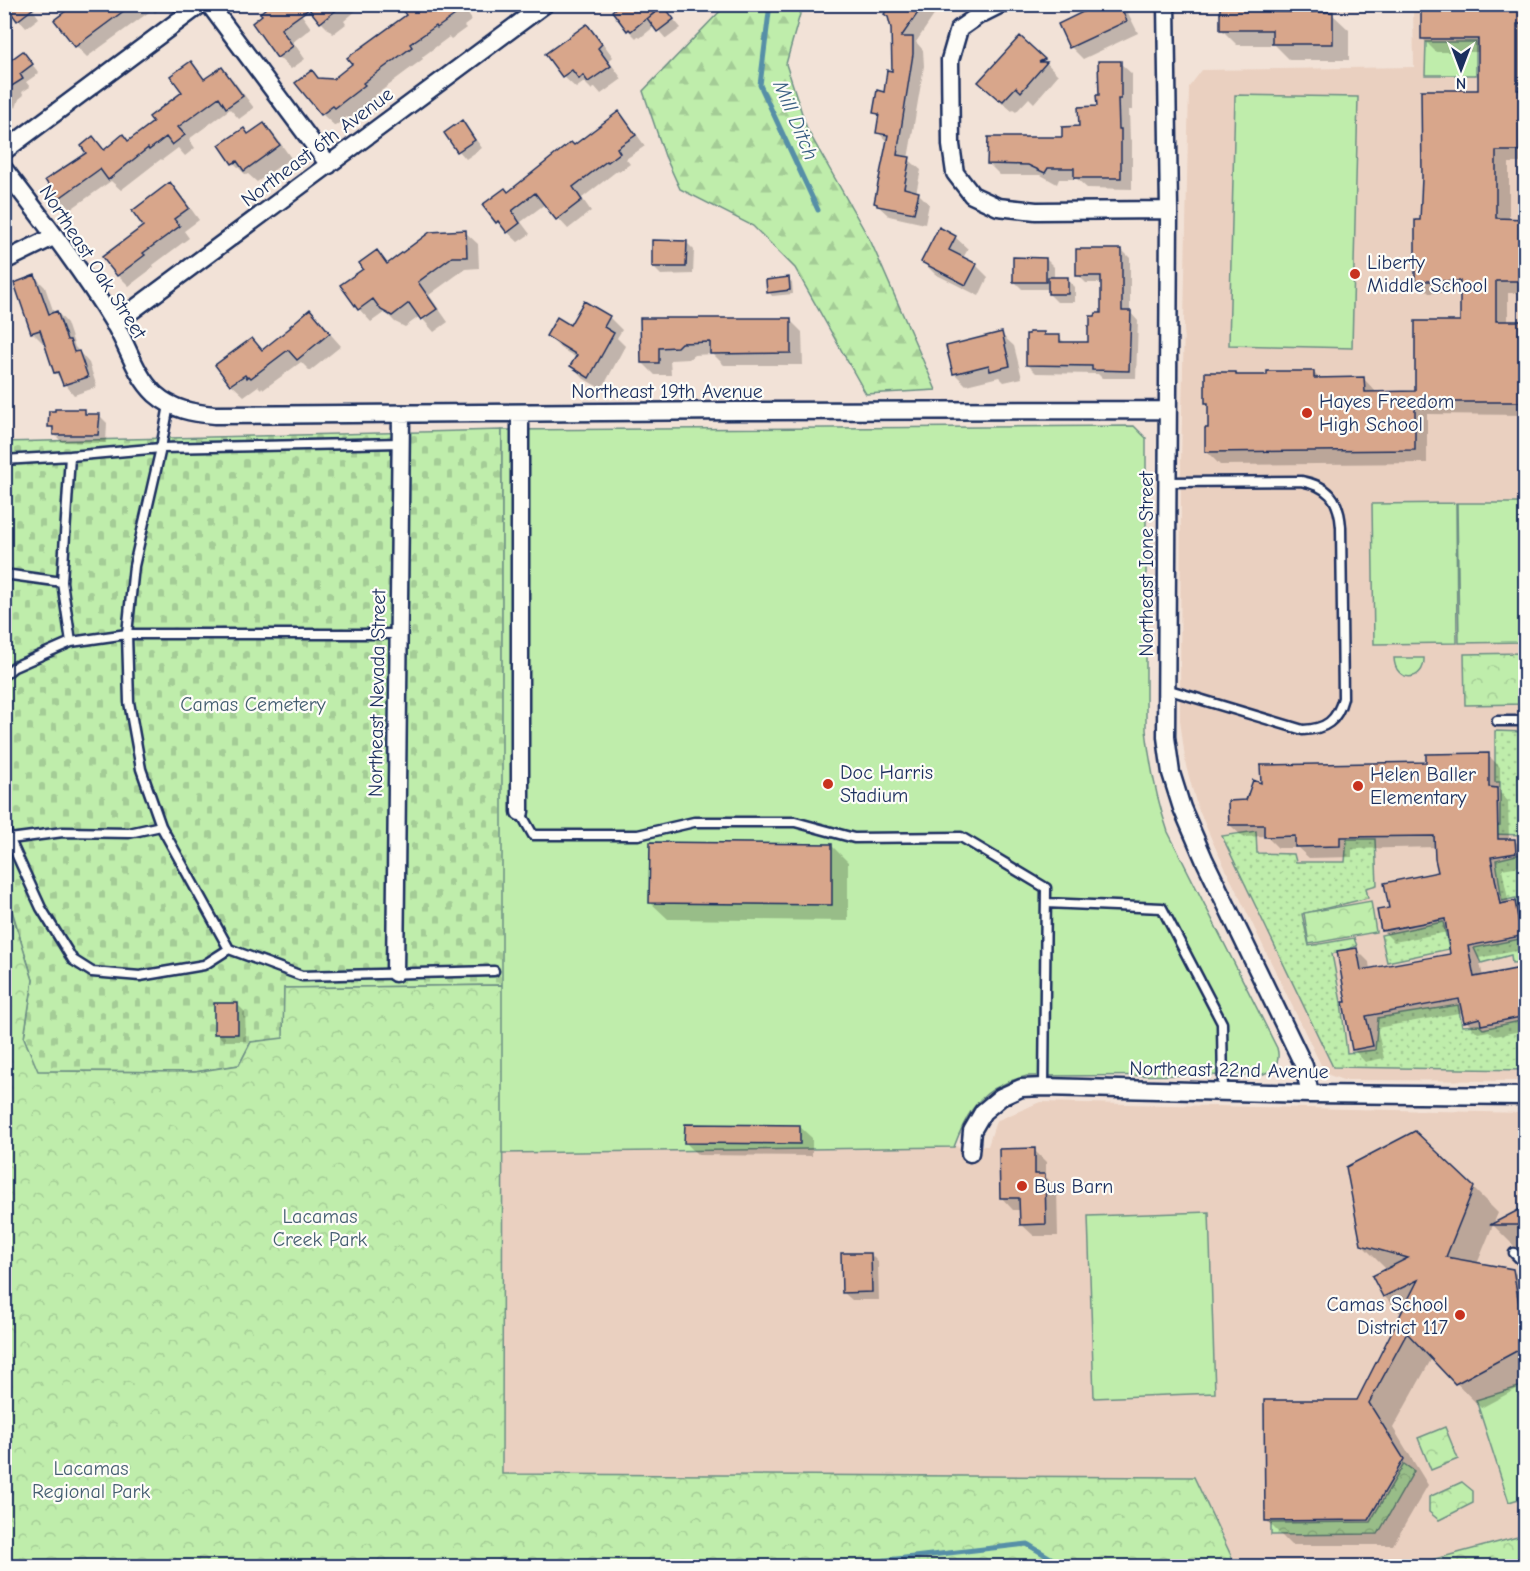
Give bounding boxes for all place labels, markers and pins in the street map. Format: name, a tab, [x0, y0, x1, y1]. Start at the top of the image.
place label: Liberty Middle School	[1367, 251, 1488, 297]
marker: Liberty Middle School	[1348, 267, 1362, 281]
place label: Hayes Freedom High School	[1319, 390, 1454, 436]
marker: Hayes Freedom High School	[1300, 406, 1314, 420]
place label: Doc Harris Stadium	[840, 761, 933, 807]
place label: Helen Baller Elementary	[1370, 763, 1476, 809]
marker: Doc Harris Stadium	[821, 777, 835, 791]
marker: Helen Baller Elementary	[1351, 779, 1365, 793]
place label: Bus Barn	[1034, 1175, 1113, 1198]
marker: Bus Barn	[1015, 1179, 1029, 1193]
place label: Camas School District 117	[1327, 1293, 1449, 1339]
marker: Camas School District 117	[1453, 1308, 1467, 1322]

